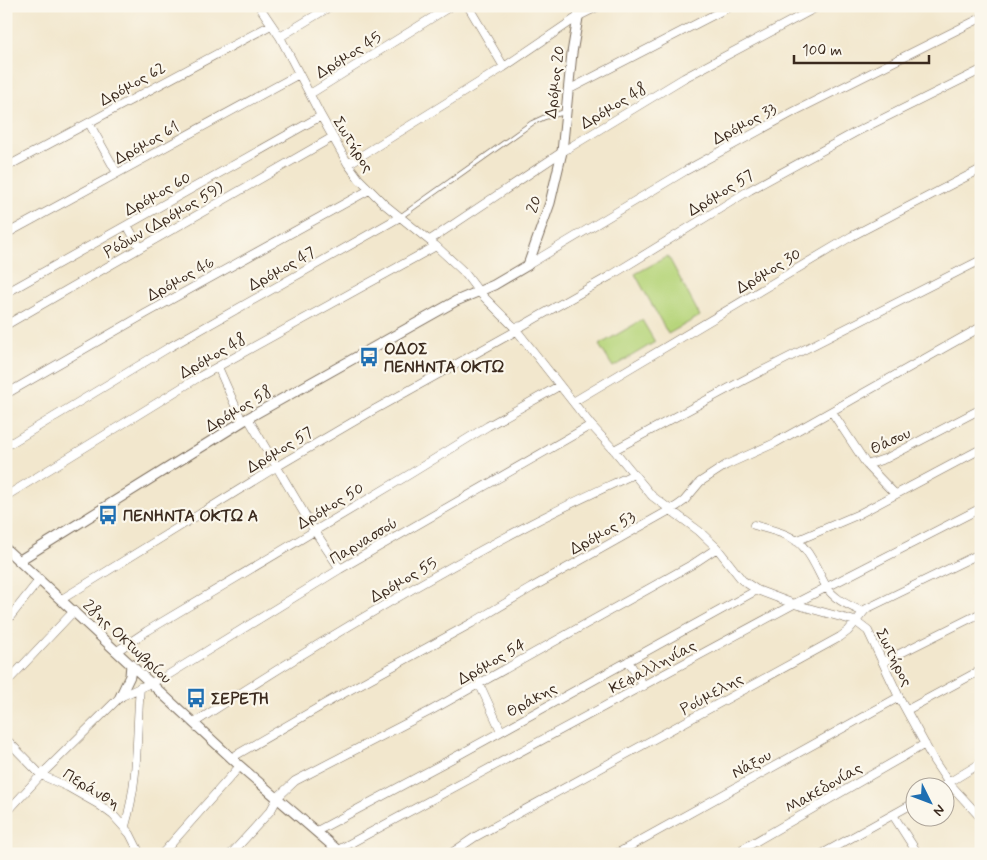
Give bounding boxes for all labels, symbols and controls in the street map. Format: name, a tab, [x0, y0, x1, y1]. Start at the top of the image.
street label: Δρόμος 45	[312, 27, 386, 84]
scale bar	[794, 32, 930, 64]
text: 100 m	[802, 41, 842, 61]
street label: Δρόμος 20	[541, 45, 570, 120]
street label: Δρόμος 62	[96, 57, 170, 111]
street label: Δρόμος 48	[577, 78, 651, 134]
street label: Δρόμος 33	[709, 98, 781, 150]
street label: Σωτήρος	[327, 113, 378, 177]
street label: Δρόμος 61	[111, 117, 183, 170]
street label: Δρόμος 57	[684, 165, 758, 221]
street label: Δρόμος 60	[121, 167, 195, 221]
street label: Ρόδων (Δρόμος 59)	[100, 177, 228, 263]
street label: 20	[522, 193, 547, 216]
street label: Δρόμος 47	[245, 242, 319, 296]
street label: Δρόμος 30	[732, 244, 805, 299]
street label: Δρόμος 46	[143, 252, 218, 307]
street label: Δρόμος 48	[175, 329, 250, 384]
place label: ΟΔΟΣ ΠΕΝΗΝΤΑ ΟΚΤΩ	[384, 339, 504, 378]
bus stop icon: ΟΔΟΣ ΠΕΝΗΝΤΑ ΟΚΤΩ	[358, 346, 380, 368]
street label: Δρόμος 58	[201, 381, 276, 437]
street label: Δρόμος 57	[243, 422, 317, 478]
street label: Θάσου	[867, 423, 914, 460]
street label: Δρόμος 50	[293, 478, 368, 535]
bus stop icon: ΠΕΝΗΝΤΑ ΟΚΤΩ Α	[97, 504, 119, 526]
place label: ΠΕΝΗΝΤΑ ΟΚΤΩ Α	[123, 506, 258, 527]
street label: Δρόμος 53	[566, 506, 640, 560]
street label: Παρνασσού	[326, 513, 402, 570]
street label: Δρόμος 55	[366, 553, 441, 608]
street label: 28ης Οκτωβρίου	[78, 595, 176, 689]
street label: Σωτήρος	[870, 625, 917, 690]
street label: Δρόμος 54	[454, 634, 530, 690]
street label: Κεφαλληνίας	[605, 636, 700, 699]
street label: Ρούμελης	[677, 668, 747, 720]
street label: Θράκης	[503, 678, 561, 723]
bus stop icon: ΣΕΡΕΤΗ	[185, 687, 207, 709]
place label: ΣΕΡΕΤΗ	[211, 689, 269, 710]
street label: Νάξου	[728, 745, 775, 784]
street label: Μακεδονίας	[782, 758, 866, 819]
street label: Περάνθη	[59, 764, 124, 815]
north arrow	[904, 778, 954, 828]
text: N	[929, 801, 949, 820]

